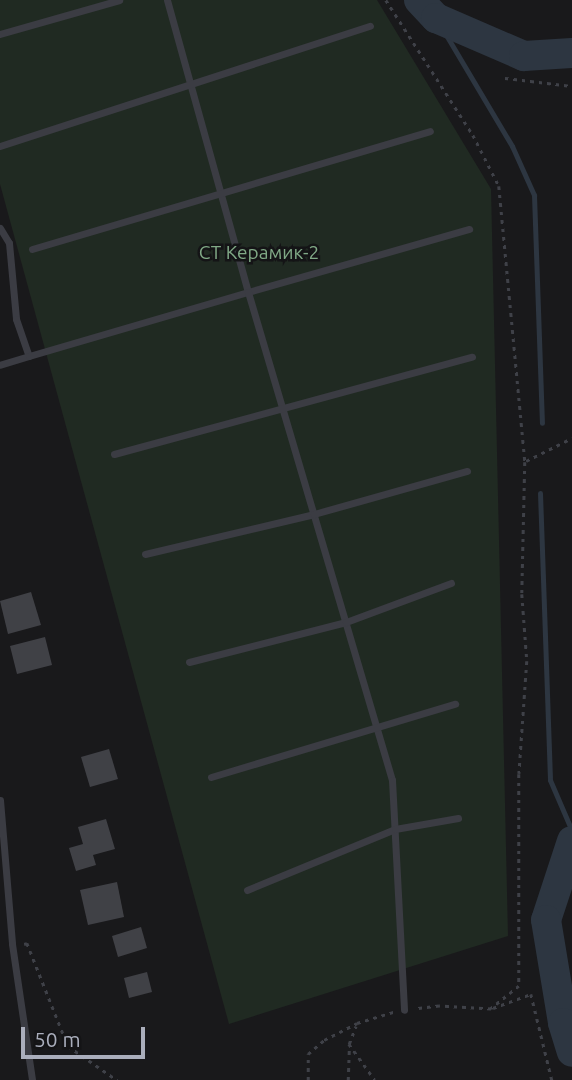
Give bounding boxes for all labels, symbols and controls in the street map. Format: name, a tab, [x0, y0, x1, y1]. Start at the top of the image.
park label: СТ Керамик-2	[199, 242, 319, 264]
scale bar	[24, 1014, 149, 1058]
text: 50 m	[34, 1027, 81, 1051]

